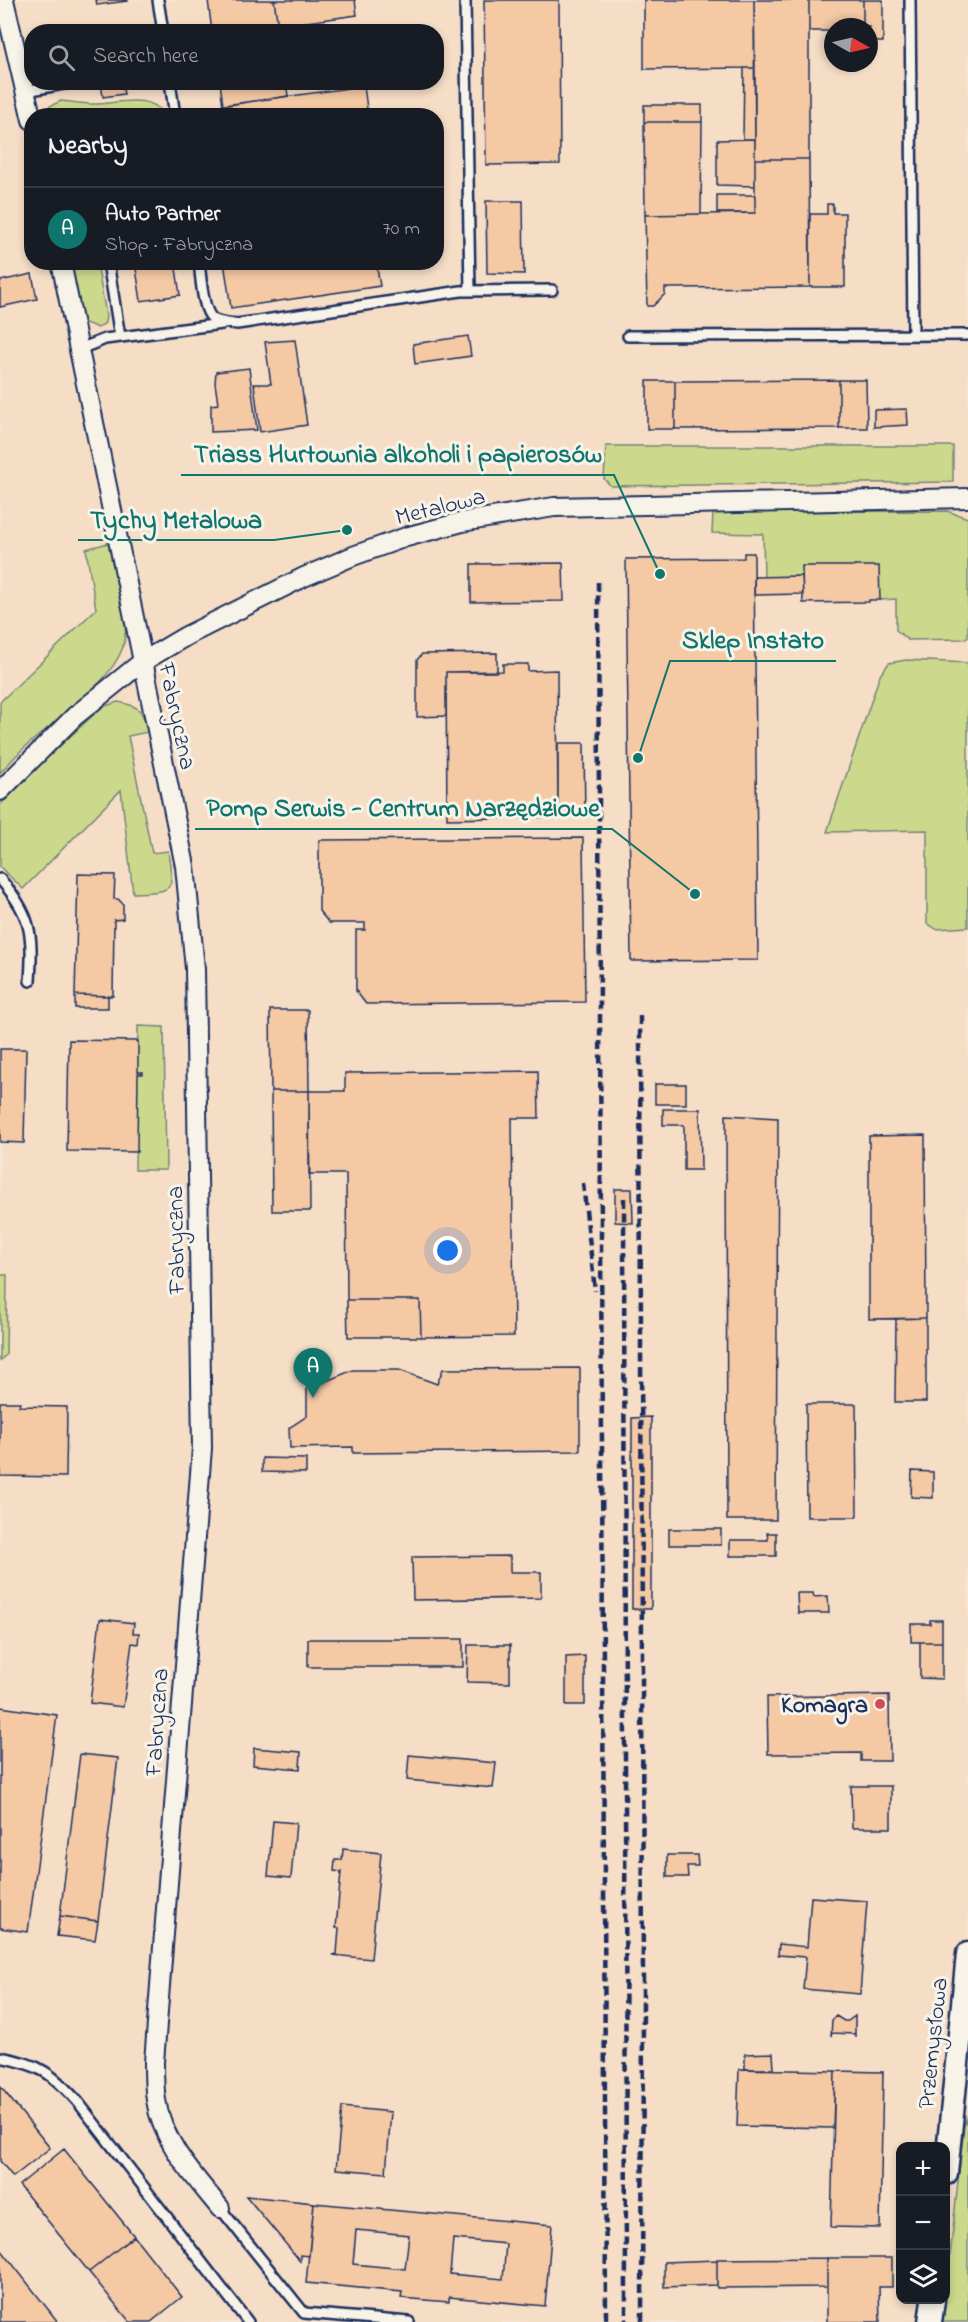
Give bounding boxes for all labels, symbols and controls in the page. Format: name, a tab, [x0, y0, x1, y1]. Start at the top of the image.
north arrow	[824, 18, 878, 72]
search box	[24, 24, 444, 90]
icon: search	[45, 41, 78, 74]
text: Search here	[93, 41, 198, 73]
text: Nearby	[48, 128, 127, 166]
text: Auto Partner	[105, 199, 220, 231]
text: A	[61, 215, 74, 244]
text: 70 m	[383, 215, 420, 244]
text: Shop · Fabryczna	[105, 231, 253, 260]
callout: Triass Hurtownia alkoholi i papierosów	[181, 431, 614, 475]
text: Triass Hurtownia alkoholi i papierosów	[194, 437, 602, 475]
street label: Metalowa	[392, 480, 489, 536]
callout: Tychy Metalowa	[78, 496, 274, 540]
text: Tychy Metalowa	[90, 503, 262, 541]
callout: Sklep Instato	[670, 617, 836, 661]
text: Sklep Instato	[682, 623, 824, 661]
street label: Fabryczna	[146, 659, 204, 773]
callout: Pomp Serwis - Centrum Narzędziowe	[195, 785, 612, 829]
text: Pomp Serwis - Centrum Narzędziowe	[206, 791, 601, 829]
street label: Fabryczna	[159, 1186, 197, 1295]
your location	[433, 1236, 462, 1265]
pin: A	[294, 1348, 332, 1398]
street label: Fabryczna	[137, 1667, 181, 1778]
place label: Komagra	[781, 1689, 868, 1725]
marker: Komagra	[873, 1697, 887, 1711]
street label: Przemysłowa	[910, 1976, 960, 2111]
map controls	[896, 2142, 950, 2304]
button: +	[896, 2142, 950, 2196]
button: −	[896, 2196, 950, 2250]
button: layers	[896, 2250, 950, 2304]

